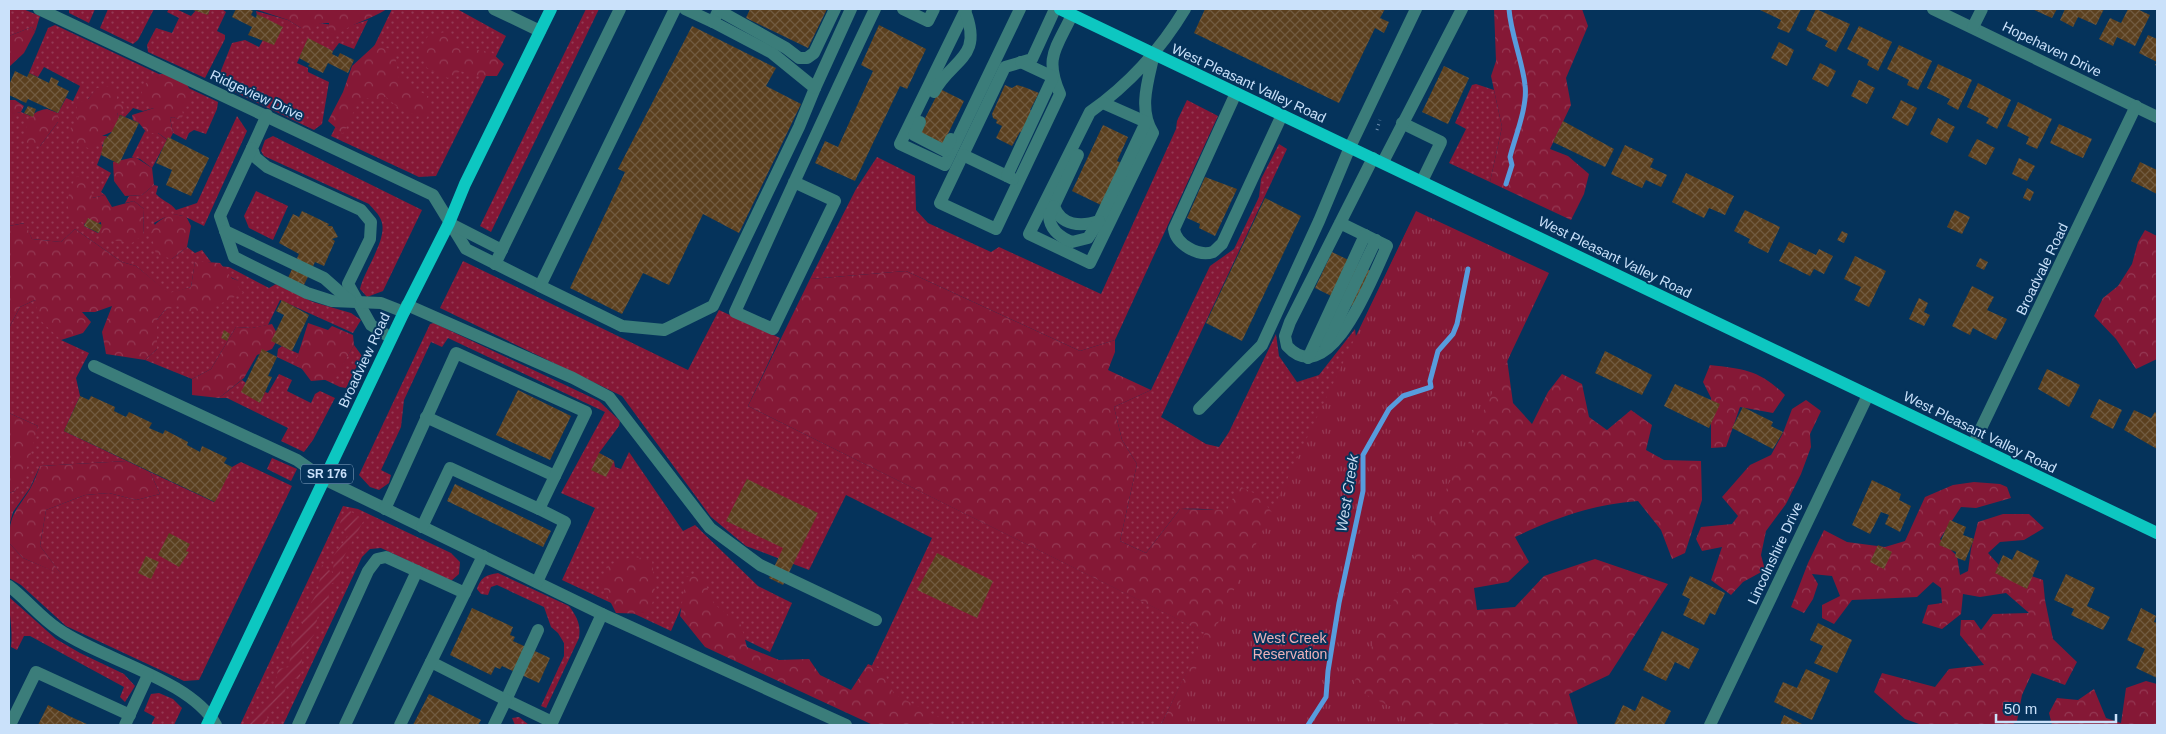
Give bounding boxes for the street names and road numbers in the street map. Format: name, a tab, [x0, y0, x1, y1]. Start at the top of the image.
street label: Hopehaven Drive	[2000, 18, 2104, 80]
street label: West Pleasant Valley Road	[1169, 40, 1329, 126]
street label: Ridgeview Drive	[208, 66, 306, 124]
street label: West Pleasant Valley Road	[1536, 213, 1694, 301]
street label: Broadvale Road	[2013, 220, 2071, 318]
street label: Broadview Road	[335, 310, 393, 410]
street label: West Pleasant Valley Road	[1901, 388, 2059, 476]
road number: SR 176	[301, 464, 353, 484]
street label: Lincolnshire Drive	[1744, 499, 1806, 607]

